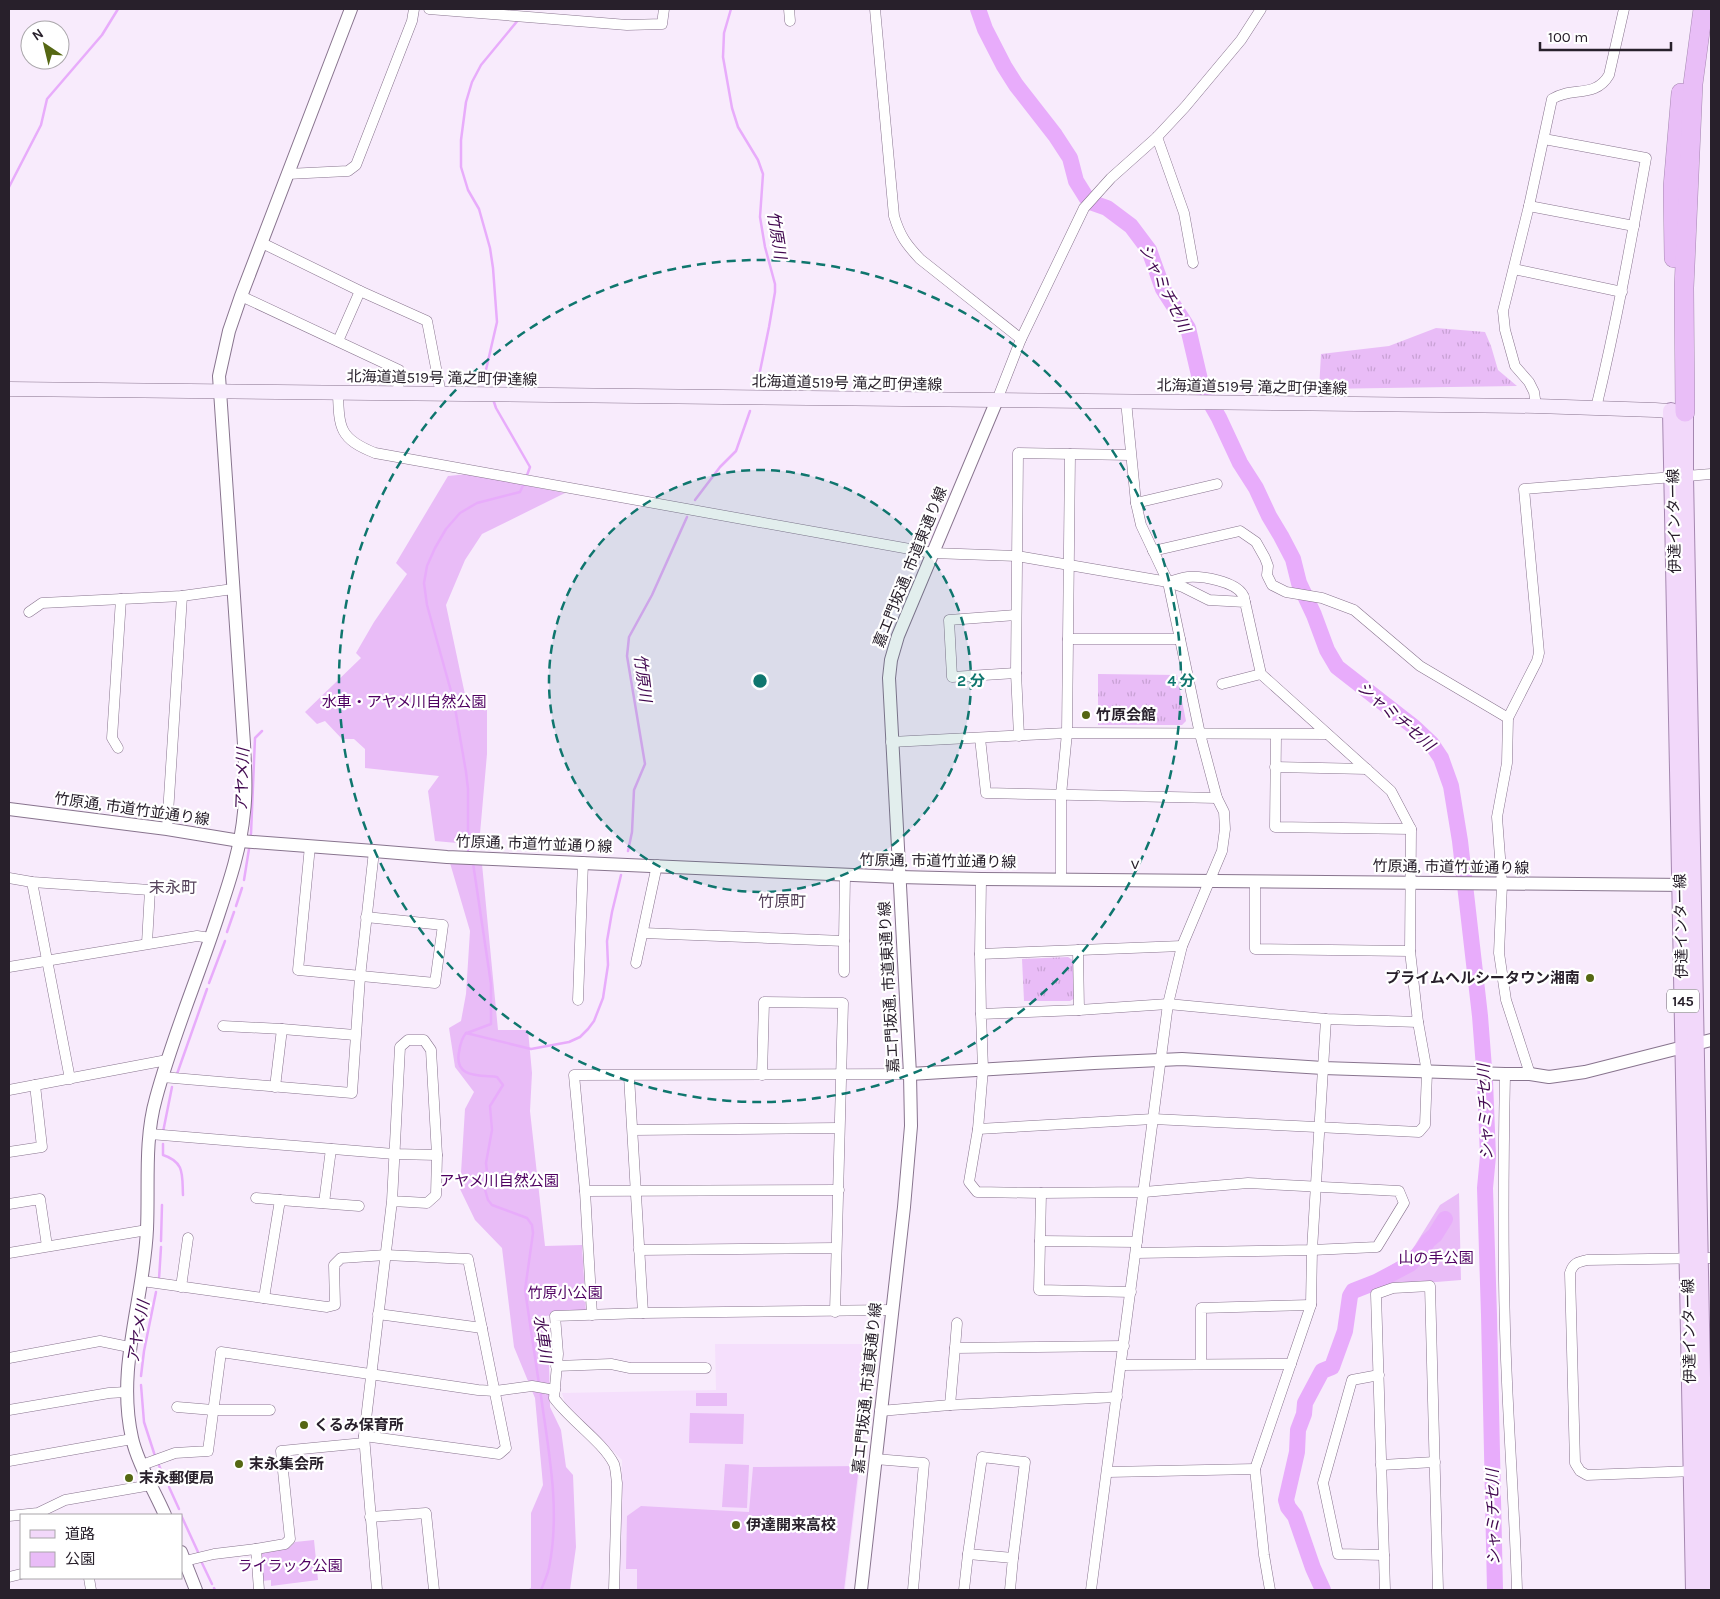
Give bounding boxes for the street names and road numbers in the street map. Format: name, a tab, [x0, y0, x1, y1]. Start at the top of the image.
street label: 北海道道519号 滝之町伊達線	[347, 367, 537, 389]
street label: 北海道道519号 滝之町伊達線	[752, 372, 942, 394]
street label: 北海道道519号 滝之町伊達線	[1157, 376, 1347, 398]
street label: 伊達インター線	[1664, 468, 1684, 574]
street label: 嘉エ門坂通, 市道東通り線	[869, 484, 951, 650]
street label: 竹原通, 市道竹並通り線	[53, 789, 211, 829]
street label: 竹原通, 市道竹並通り線	[455, 832, 613, 856]
street label: 竹原通, 市道竹並通り線	[860, 851, 1016, 871]
street label: ｖ	[1127, 855, 1143, 873]
street label: 竹原通, 市道竹並通り線	[1373, 857, 1529, 877]
street label: 伊達インター線	[1671, 873, 1691, 979]
street label: 嘉エ門坂通, 市道東通り線	[876, 901, 902, 1073]
road number: 145	[1667, 989, 1699, 1012]
street label: 伊達インター線	[1679, 1278, 1699, 1384]
street label: 嘉エ門坂通, 市道東通り線	[849, 1302, 885, 1474]

